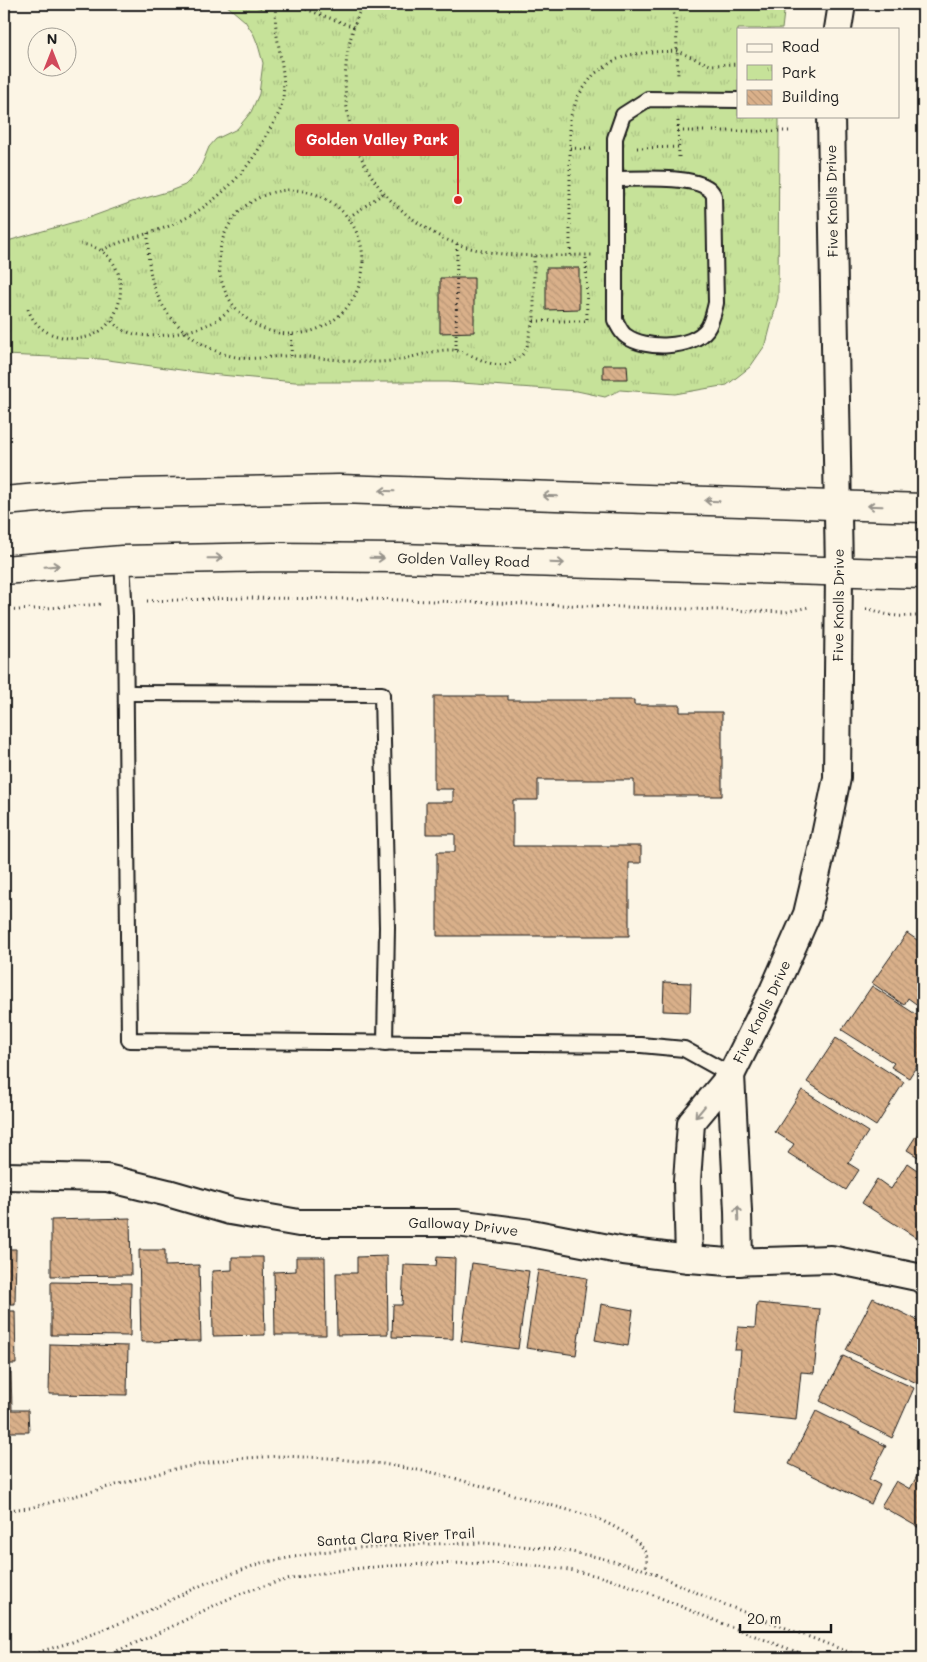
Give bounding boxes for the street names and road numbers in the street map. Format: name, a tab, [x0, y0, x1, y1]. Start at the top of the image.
street label: Five Knolls Drive	[821, 145, 842, 257]
street label: Golden Valley Road	[397, 548, 530, 571]
street label: Five Knolls Drive	[828, 549, 848, 661]
street label: Five Knolls Drive	[728, 957, 794, 1066]
street label: Galloway Drivve	[408, 1213, 519, 1240]
street label: Santa Clara River Trail	[316, 1523, 476, 1550]

